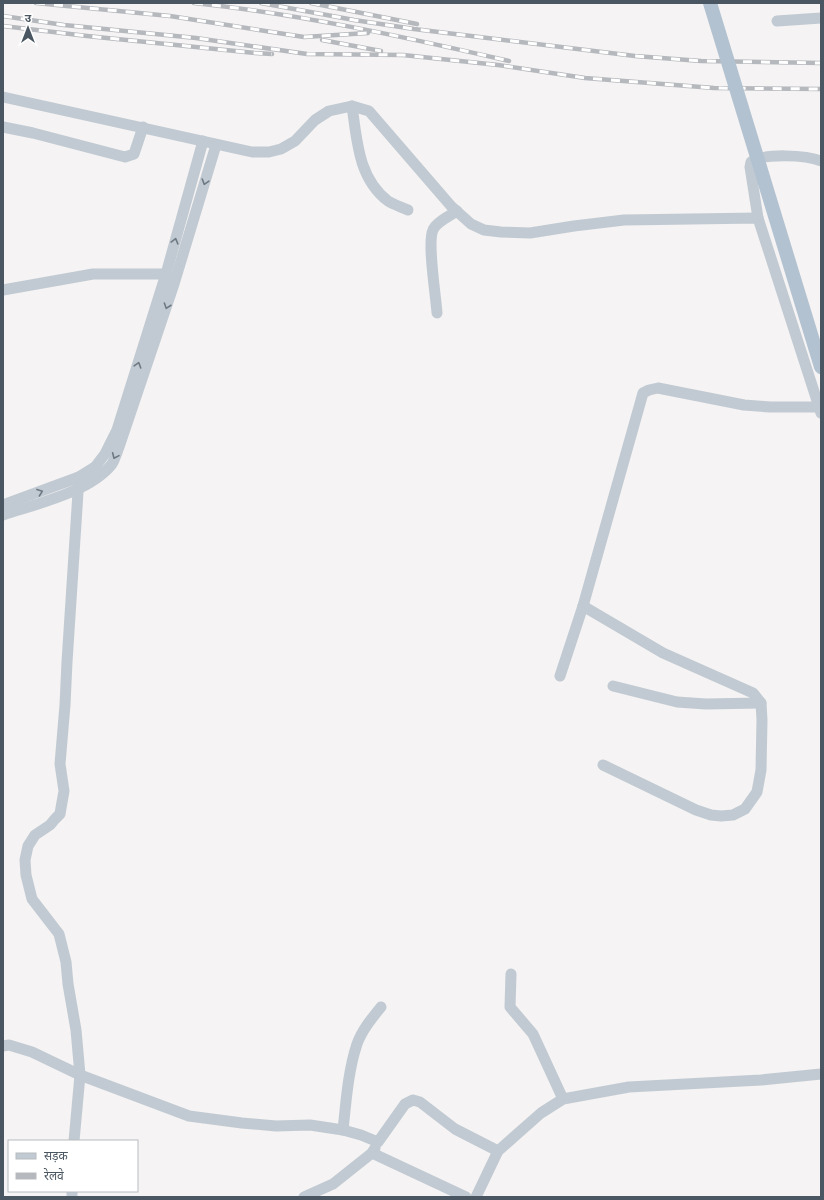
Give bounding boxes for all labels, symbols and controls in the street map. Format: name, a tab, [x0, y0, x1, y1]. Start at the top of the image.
north arrow	[8, 8, 48, 48]
text: उ	[25, 11, 32, 25]
one-way arrow	[201, 178, 210, 185]
one-way arrow	[170, 238, 179, 245]
one-way arrow	[163, 303, 172, 310]
one-way arrow	[133, 362, 142, 369]
one-way arrow	[112, 451, 120, 459]
one-way arrow	[36, 489, 43, 497]
legend	[8, 1140, 138, 1192]
text: सड़क	[44, 1148, 69, 1163]
text: रेलवे	[44, 1168, 64, 1183]

